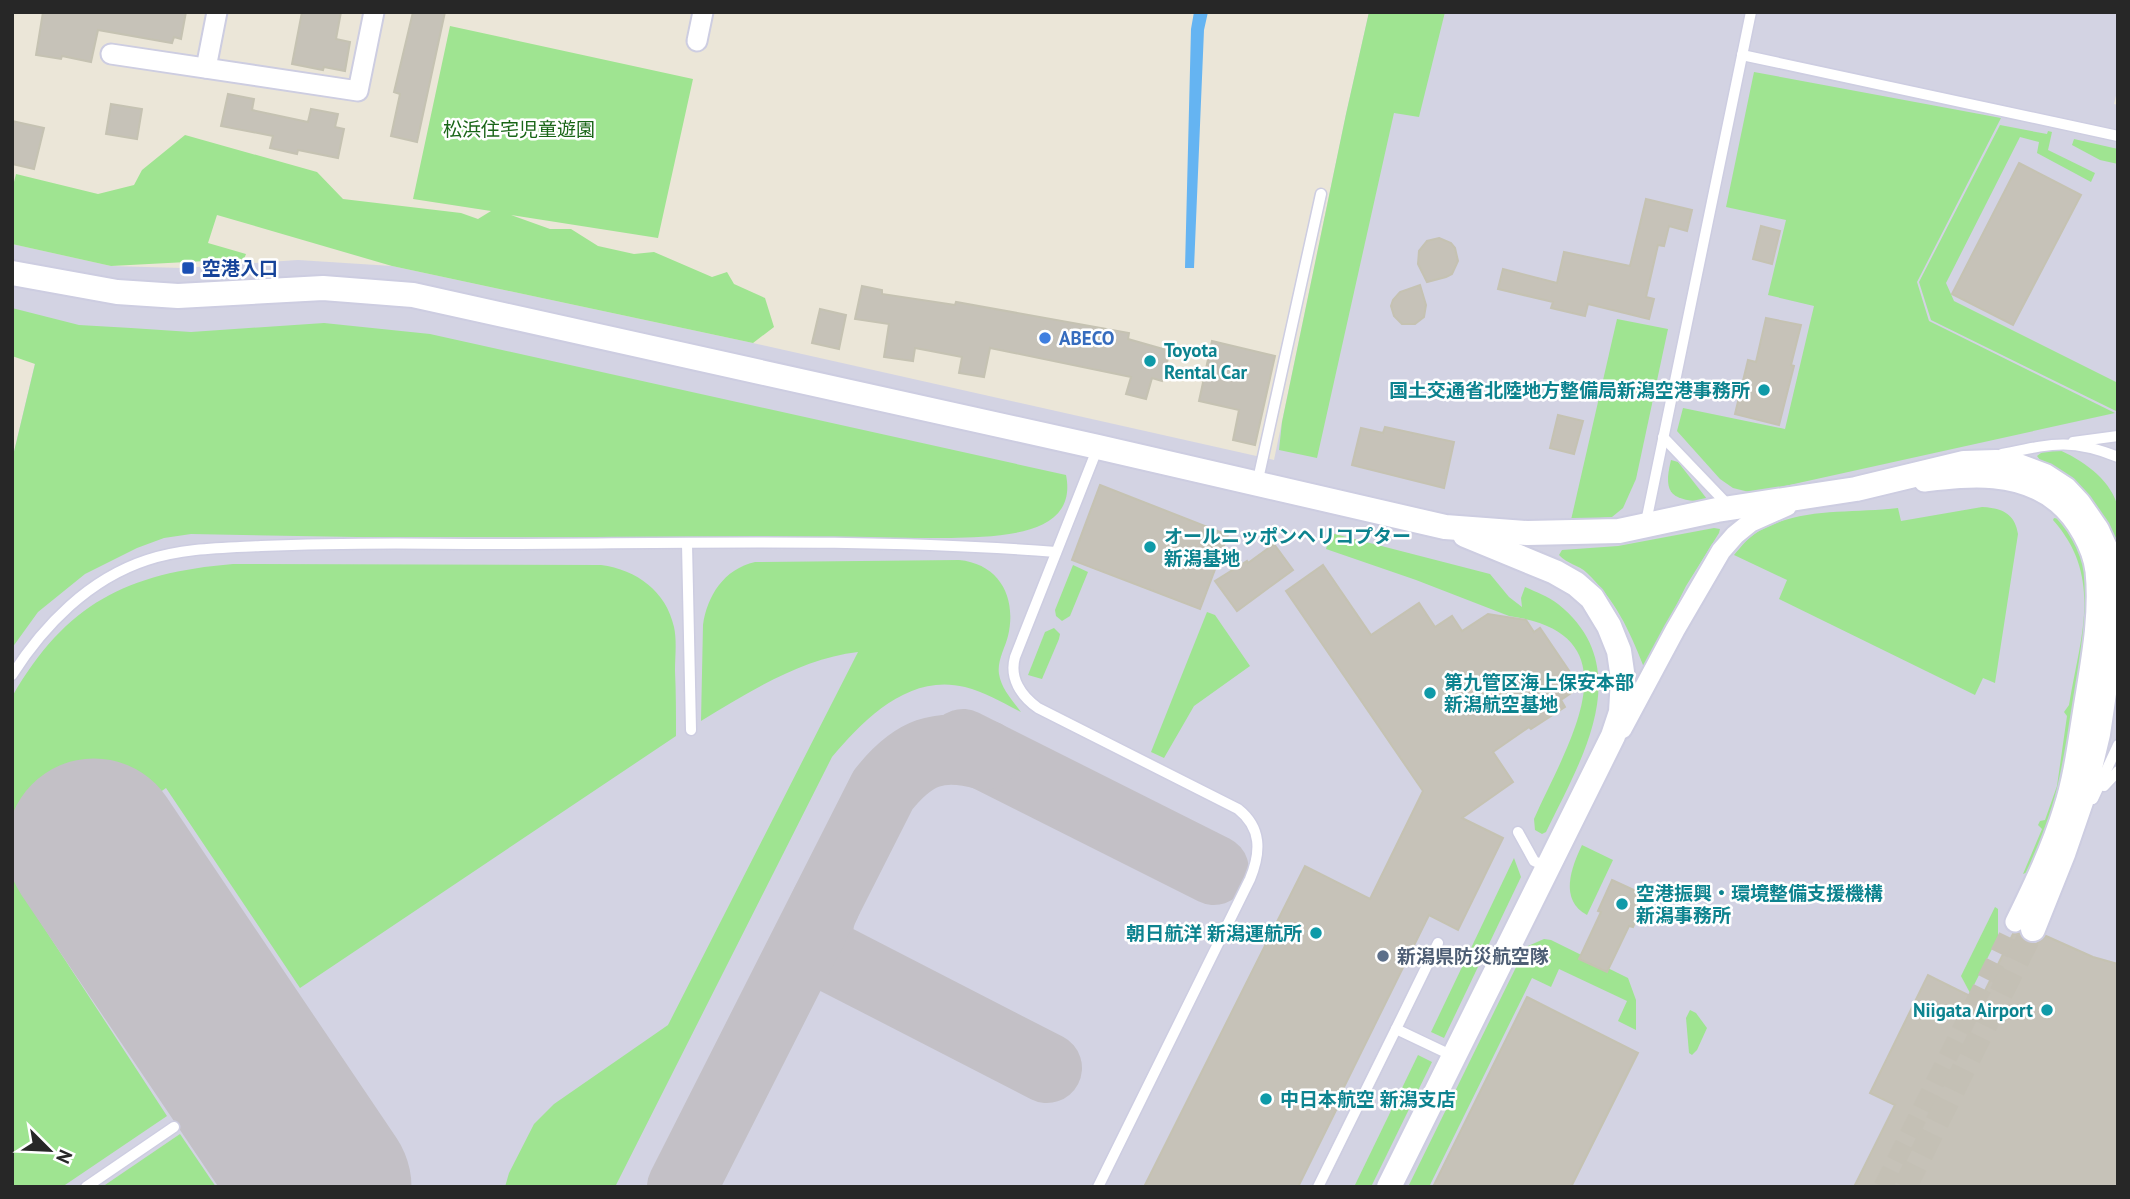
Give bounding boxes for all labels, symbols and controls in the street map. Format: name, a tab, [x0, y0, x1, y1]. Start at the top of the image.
park label: 松浜住宅児童遊園	[443, 117, 595, 141]
place label: 空港入口	[202, 256, 278, 280]
marker: 空港入口	[180, 260, 196, 276]
place label: ABECO	[1059, 326, 1115, 350]
marker: ABECO	[1037, 330, 1053, 346]
place label: Toyota Rental Car	[1164, 338, 1248, 384]
marker: Toyota Rental Car	[1142, 353, 1158, 369]
place label: 国土交通省北陸地方整備局新潟空港事務所	[1389, 378, 1750, 402]
marker: 国土交通省北陸地方整備局新潟空港事務所	[1756, 382, 1772, 398]
place label: オールニッポンヘリコプター 新潟基地	[1164, 524, 1411, 570]
marker: オールニッポンヘリコプター 新潟基地	[1142, 539, 1158, 555]
place label: 第九管区海上保安本部 新潟航空基地	[1444, 670, 1634, 716]
marker: 第九管区海上保安本部 新潟航空基地	[1422, 685, 1438, 701]
place label: 空港振興・環境整備支援機構 新潟事務所	[1636, 881, 1883, 927]
marker: 空港振興・環境整備支援機構 新潟事務所	[1614, 896, 1630, 912]
place label: 朝日航洋 新潟運航所	[1126, 921, 1302, 945]
marker: 朝日航洋 新潟運航所	[1308, 925, 1324, 941]
place label: 新潟県防災航空隊	[1397, 944, 1549, 968]
marker: 新潟県防災航空隊	[1375, 948, 1391, 964]
place label: Niigata Airport	[1913, 998, 2033, 1022]
marker: Niigata Airport	[2039, 1002, 2055, 1018]
place label: 中日本航空 新潟支店	[1280, 1087, 1456, 1111]
marker: 中日本航空 新潟支店	[1258, 1091, 1274, 1107]
north arrow	[14, 1115, 84, 1185]
text: N	[51, 1146, 78, 1167]

